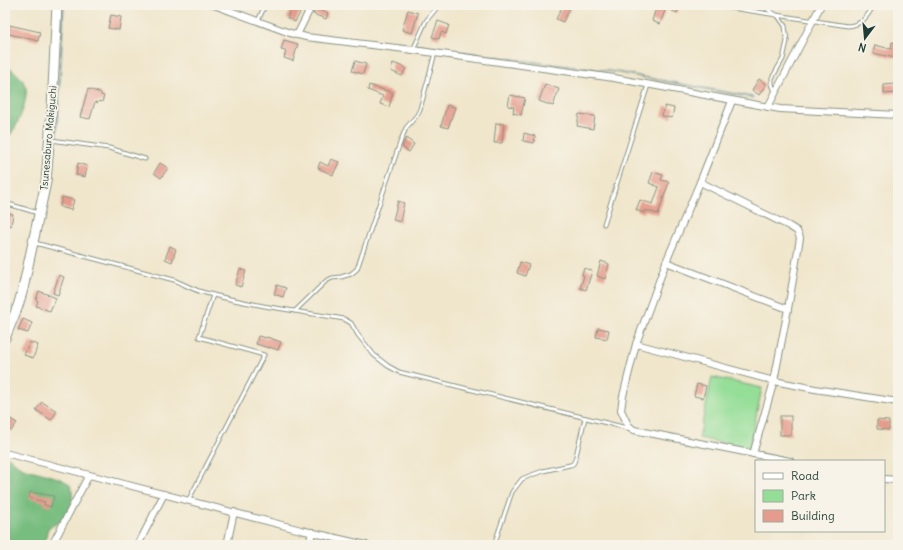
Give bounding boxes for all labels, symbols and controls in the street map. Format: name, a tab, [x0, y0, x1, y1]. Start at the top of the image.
north arrow	[845, 18, 885, 58]
text: N	[857, 40, 868, 55]
street label: Tsunesaburo Makiguchi	[37, 85, 60, 191]
legend	[755, 460, 885, 532]
text: Road	[791, 468, 819, 483]
text: Park	[791, 488, 816, 503]
text: Building	[791, 508, 835, 523]

